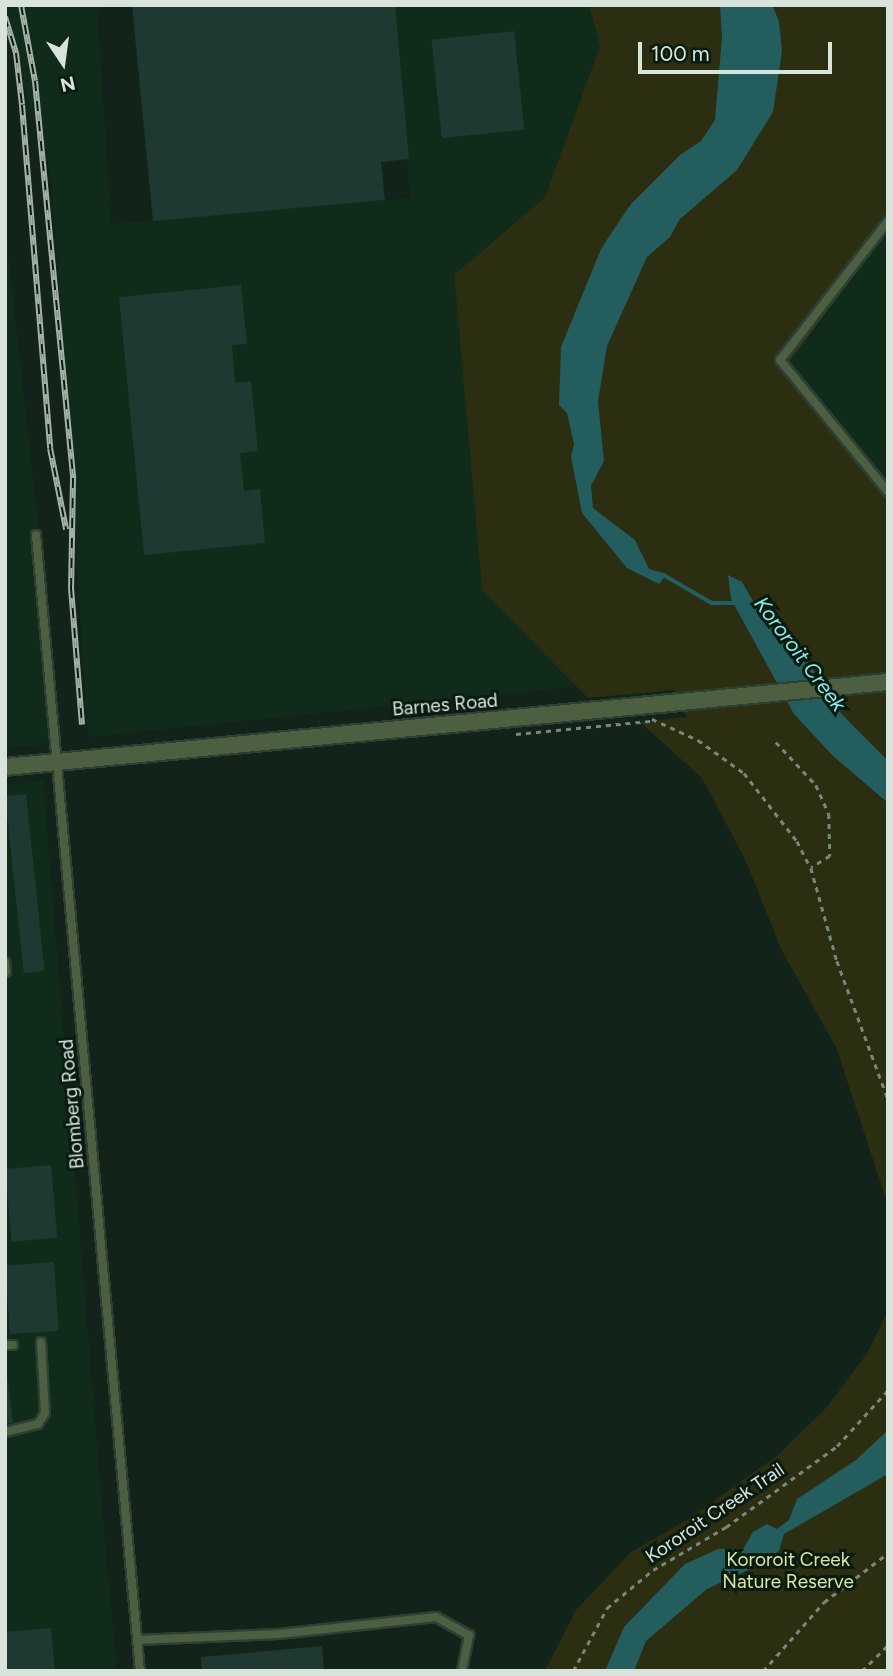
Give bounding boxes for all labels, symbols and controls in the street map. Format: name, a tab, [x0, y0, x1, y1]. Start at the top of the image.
north arrow	[28, 28, 98, 98]
scale bar	[641, 28, 835, 72]
text: 100 m	[651, 41, 710, 66]
text: N	[58, 71, 78, 97]
water label: Kororoit Creek	[749, 592, 851, 716]
street label: Barnes Road	[391, 689, 499, 721]
street label: Blomberg Road	[55, 1038, 89, 1170]
street label: Kororoit Creek Trail	[641, 1458, 789, 1568]
park label: Kororoit Creek Nature Reserve	[722, 1549, 854, 1593]

